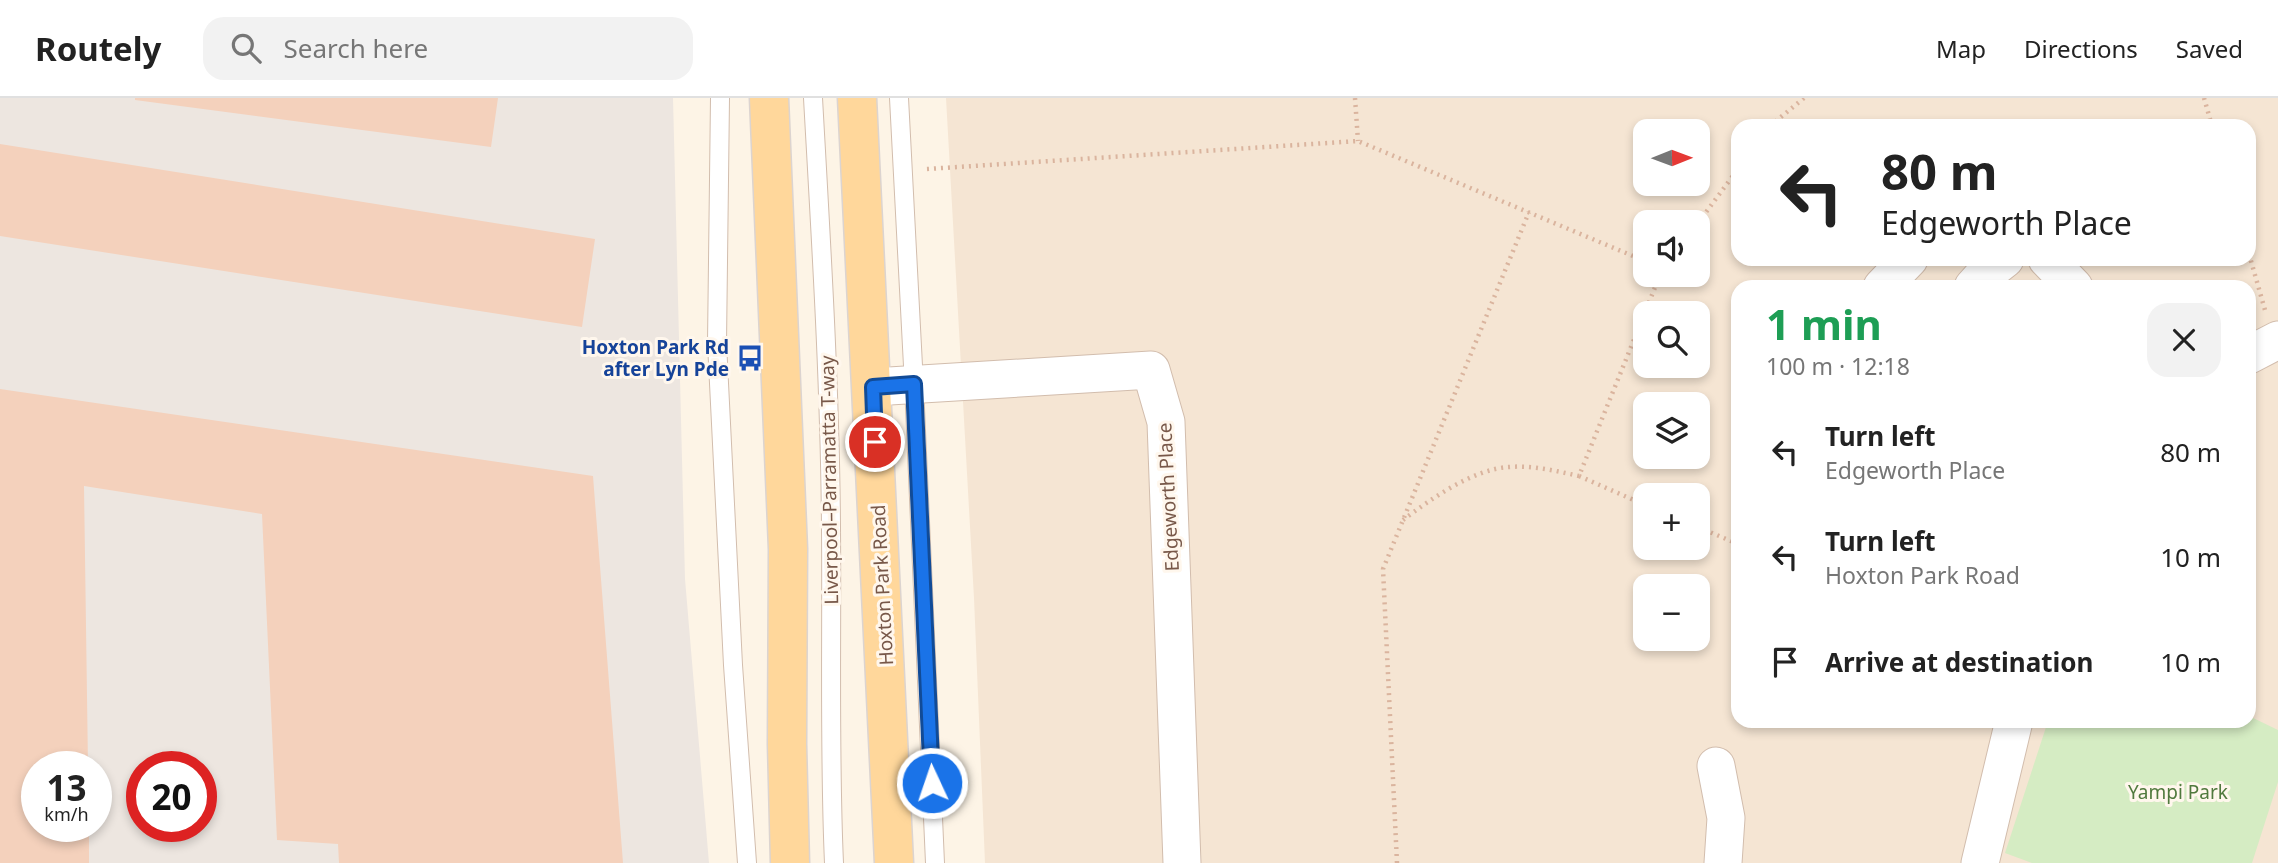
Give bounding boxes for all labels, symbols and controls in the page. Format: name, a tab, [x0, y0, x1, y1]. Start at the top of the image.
search box	[203, 17, 693, 80]
text: Routely	[35, 26, 161, 71]
icon: search	[227, 29, 265, 67]
text: Search here	[283, 30, 428, 66]
text: Map	[1936, 32, 1986, 65]
text: Directions	[2024, 32, 2138, 65]
text: Saved	[2176, 32, 2243, 65]
north arrow	[1633, 119, 1710, 196]
map controls	[1633, 119, 1710, 651]
text: 80 m	[1881, 138, 1998, 204]
icon: left	[1766, 147, 1857, 238]
text: Edgeworth Place	[1881, 201, 2132, 244]
button: sound	[1633, 210, 1710, 287]
text: 1 min	[1766, 295, 1882, 352]
button: search	[1633, 301, 1710, 378]
button: close	[2147, 303, 2221, 377]
place label: Hoxton Park Rd after Lyn Pde	[582, 334, 729, 382]
bus stop icon: Hoxton Park Rd after Lyn Pde	[735, 343, 765, 373]
text: 100 m · 12:18	[1766, 350, 1910, 382]
street label: Liverpool–Parramatta T-way	[814, 355, 844, 605]
button: layers	[1633, 392, 1710, 469]
pin	[845, 412, 905, 472]
text: Turn left	[1825, 418, 1936, 454]
street label: Edgeworth Place	[1151, 422, 1185, 572]
icon: arrive	[856, 423, 894, 461]
icon: left	[1766, 433, 1804, 471]
text: 80 m	[2160, 434, 2221, 470]
text: Edgeworth Place	[1825, 454, 2005, 486]
button: +	[1633, 483, 1710, 560]
street label: Hoxton Park Road	[865, 504, 899, 666]
text: Turn left	[1825, 523, 1936, 559]
icon: left	[1766, 538, 1804, 576]
text: 10 m	[2160, 539, 2221, 575]
text: Hoxton Park Road	[1825, 559, 2020, 591]
button: −	[1633, 574, 1710, 651]
icon: arrive	[1766, 643, 1804, 681]
text: Arrive at destination	[1825, 644, 2094, 680]
text: 10 m	[2160, 644, 2221, 680]
position arrow	[895, 746, 969, 820]
speed limit sign: 20	[126, 751, 217, 842]
text: 13	[46, 764, 87, 811]
park label: Yampi Park	[2128, 779, 2228, 805]
text: km/h	[44, 802, 89, 826]

